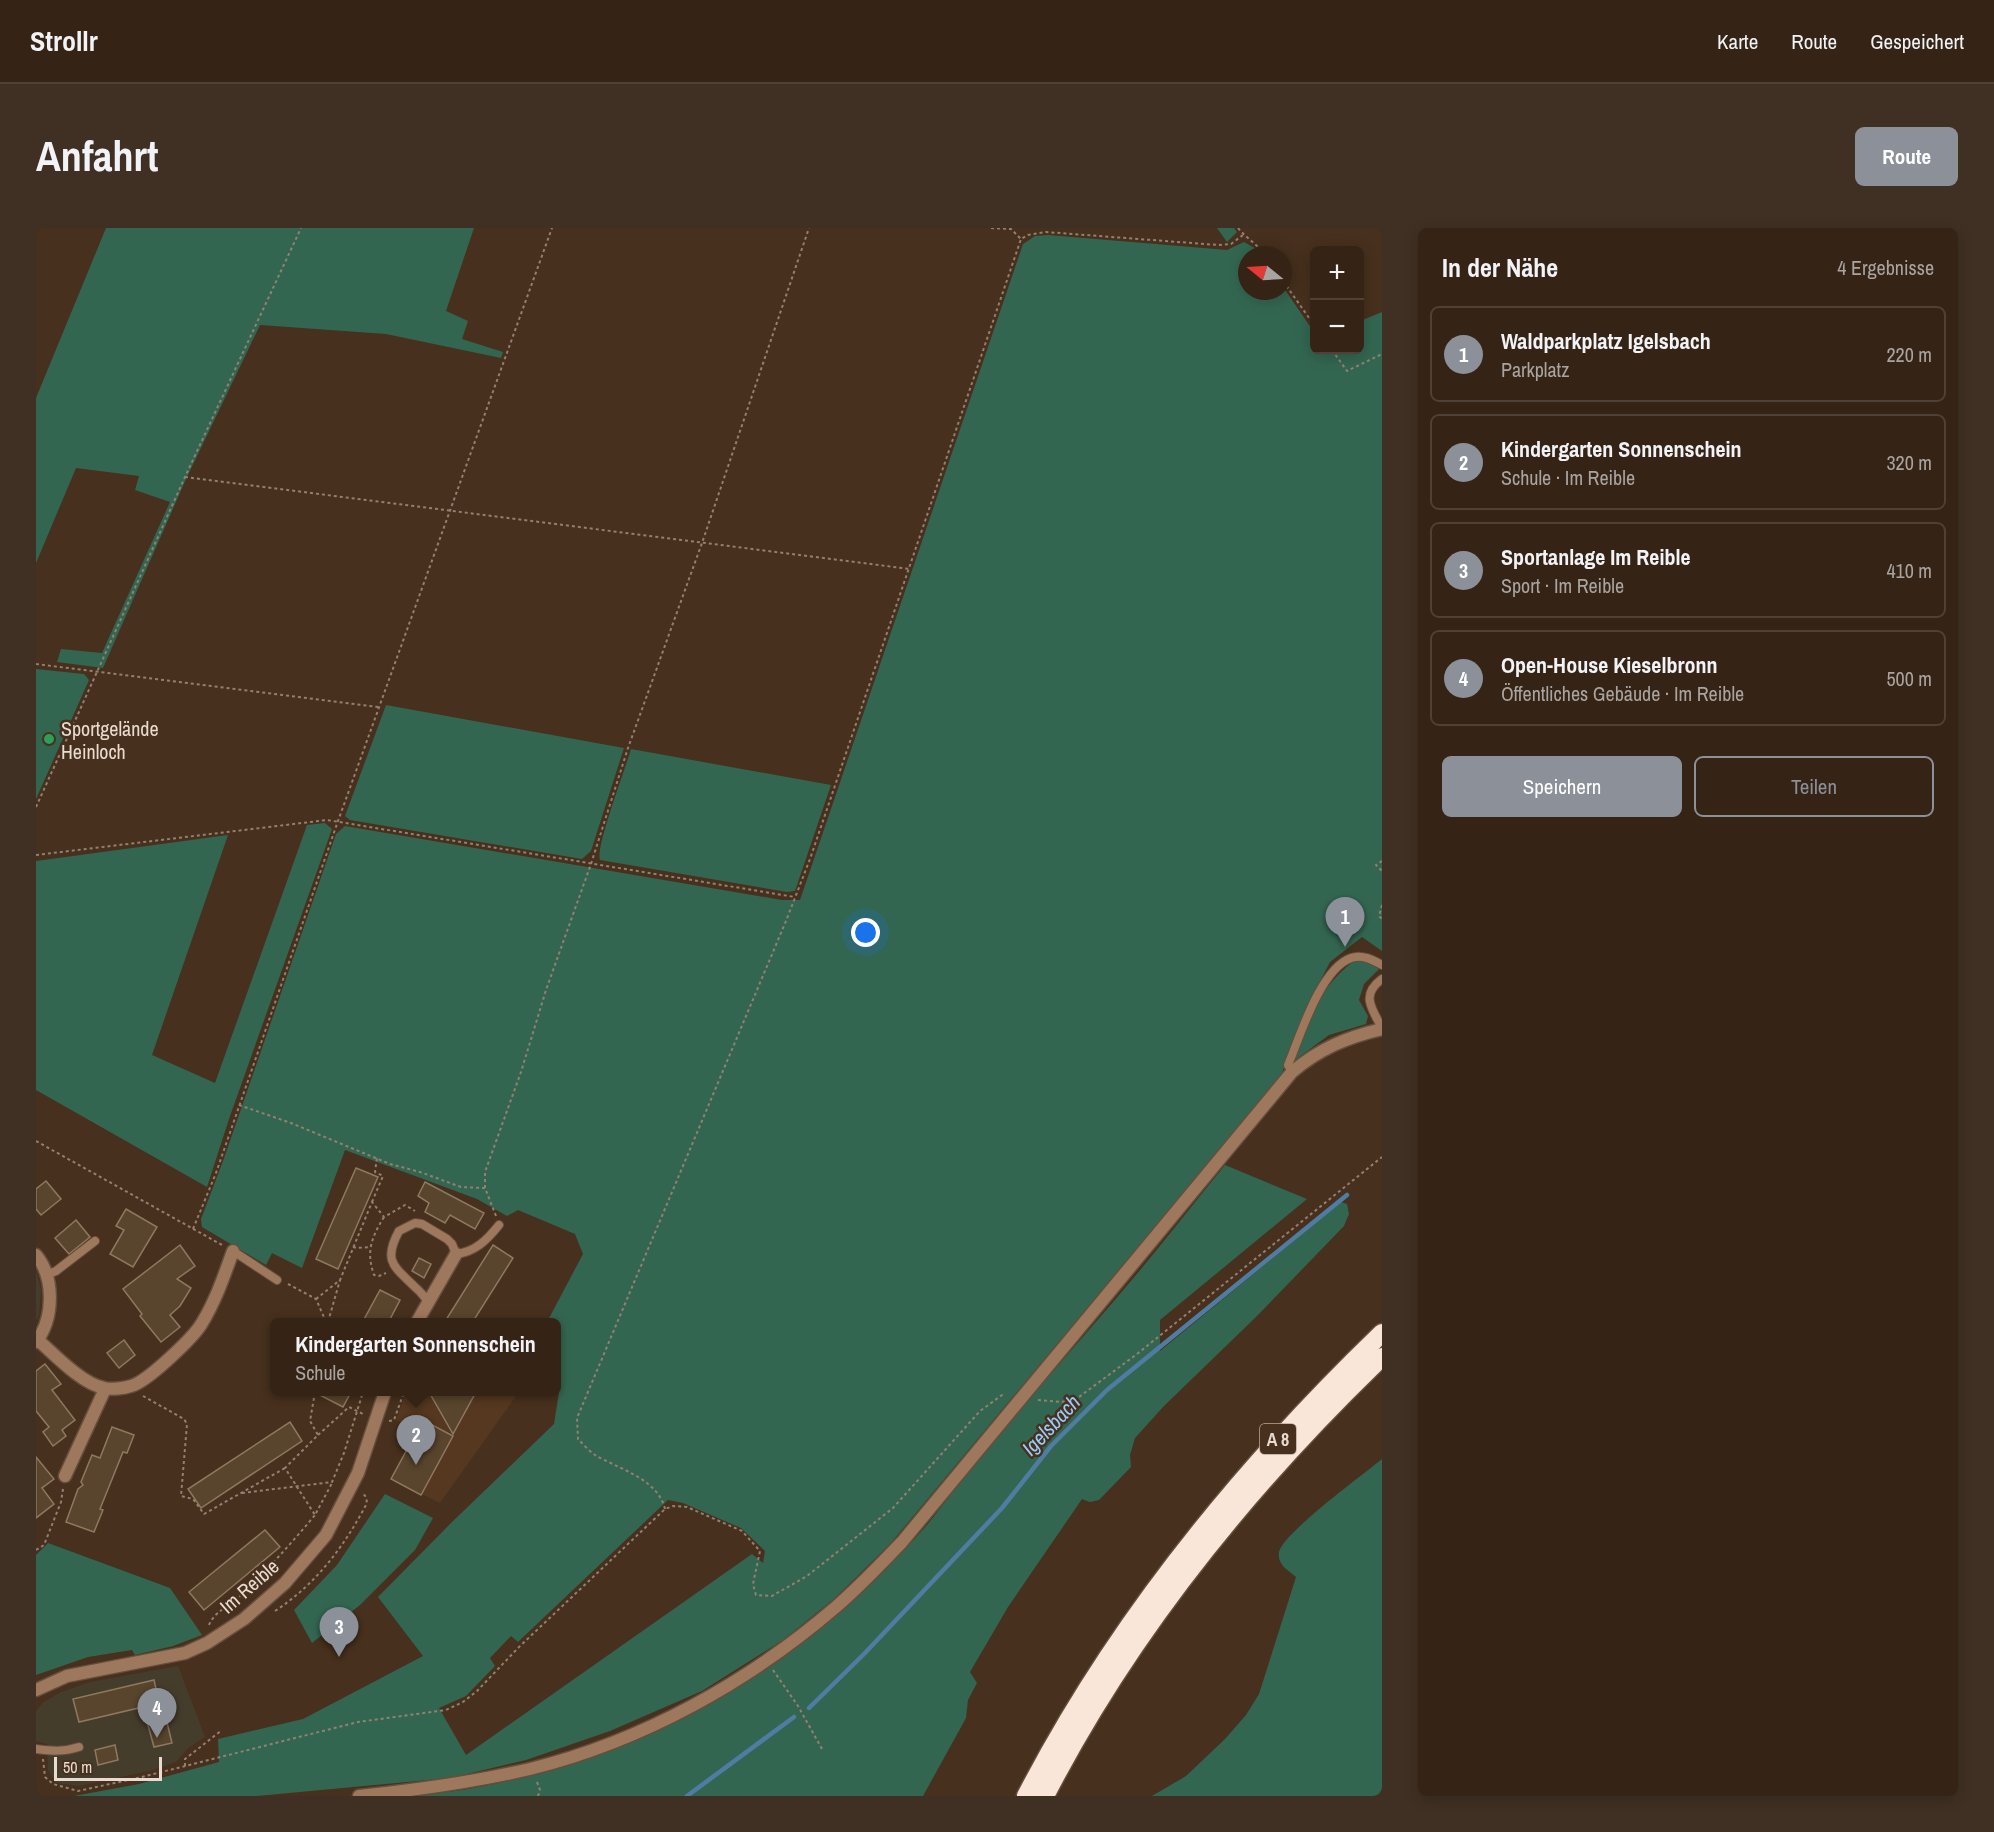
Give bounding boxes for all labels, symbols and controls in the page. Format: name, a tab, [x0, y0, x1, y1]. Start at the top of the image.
text: Strollr	[30, 22, 98, 60]
text: Karte	[1717, 27, 1758, 56]
text: Route	[1791, 27, 1837, 56]
text: Gespeichert	[1870, 27, 1964, 56]
button: Route	[1855, 127, 1958, 186]
text: Anfahrt	[36, 128, 158, 184]
north arrow	[1238, 246, 1292, 300]
map controls	[1310, 246, 1364, 354]
button: +	[1310, 246, 1364, 300]
text: In der Nähe	[1442, 250, 1558, 285]
text: 4 Ergebnisse	[1837, 254, 1934, 281]
button: −	[1310, 300, 1364, 354]
text: Waldparkplatz Igelsbach	[1501, 326, 1711, 356]
text: 1	[1459, 341, 1468, 368]
text: 220 m	[1886, 341, 1932, 368]
text: Parkplatz	[1501, 356, 1569, 383]
text: Kindergarten Sonnenschein	[1501, 434, 1742, 464]
text: 2	[1459, 449, 1468, 476]
text: 320 m	[1886, 449, 1932, 476]
text: Schule · Im Reible	[1501, 464, 1635, 491]
text: Sportanlage Im Reible	[1501, 542, 1691, 572]
text: 3	[1459, 557, 1468, 584]
text: 410 m	[1886, 557, 1932, 584]
text: Sport · Im Reible	[1501, 572, 1624, 599]
text: Open-House Kieselbronn	[1501, 650, 1718, 680]
text: 4	[1459, 665, 1468, 692]
text: 500 m	[1886, 665, 1932, 692]
text: Öffentliches Gebäude · Im Reible	[1501, 680, 1744, 707]
place label: Sportgelände Heinloch	[61, 715, 159, 765]
marker: Sportgelände Heinloch	[42, 732, 56, 746]
button: Speichern	[1442, 756, 1682, 817]
button: Teilen	[1694, 756, 1934, 817]
pin: 1	[1326, 898, 1364, 947]
your location	[851, 918, 880, 947]
popup	[270, 1318, 561, 1396]
text: Kindergarten Sonnenschein	[295, 1329, 536, 1359]
text: Schule	[295, 1359, 345, 1386]
water label: Igelsbach	[1015, 1388, 1087, 1462]
pin: 2	[396, 1416, 436, 1465]
road number: A 8	[1260, 1424, 1296, 1454]
street label: Im Reible	[214, 1553, 284, 1619]
pin: 3	[320, 1608, 358, 1657]
pin: 4	[138, 1688, 176, 1738]
scale bar	[54, 1754, 162, 1782]
text: 50 m	[63, 1756, 92, 1778]

